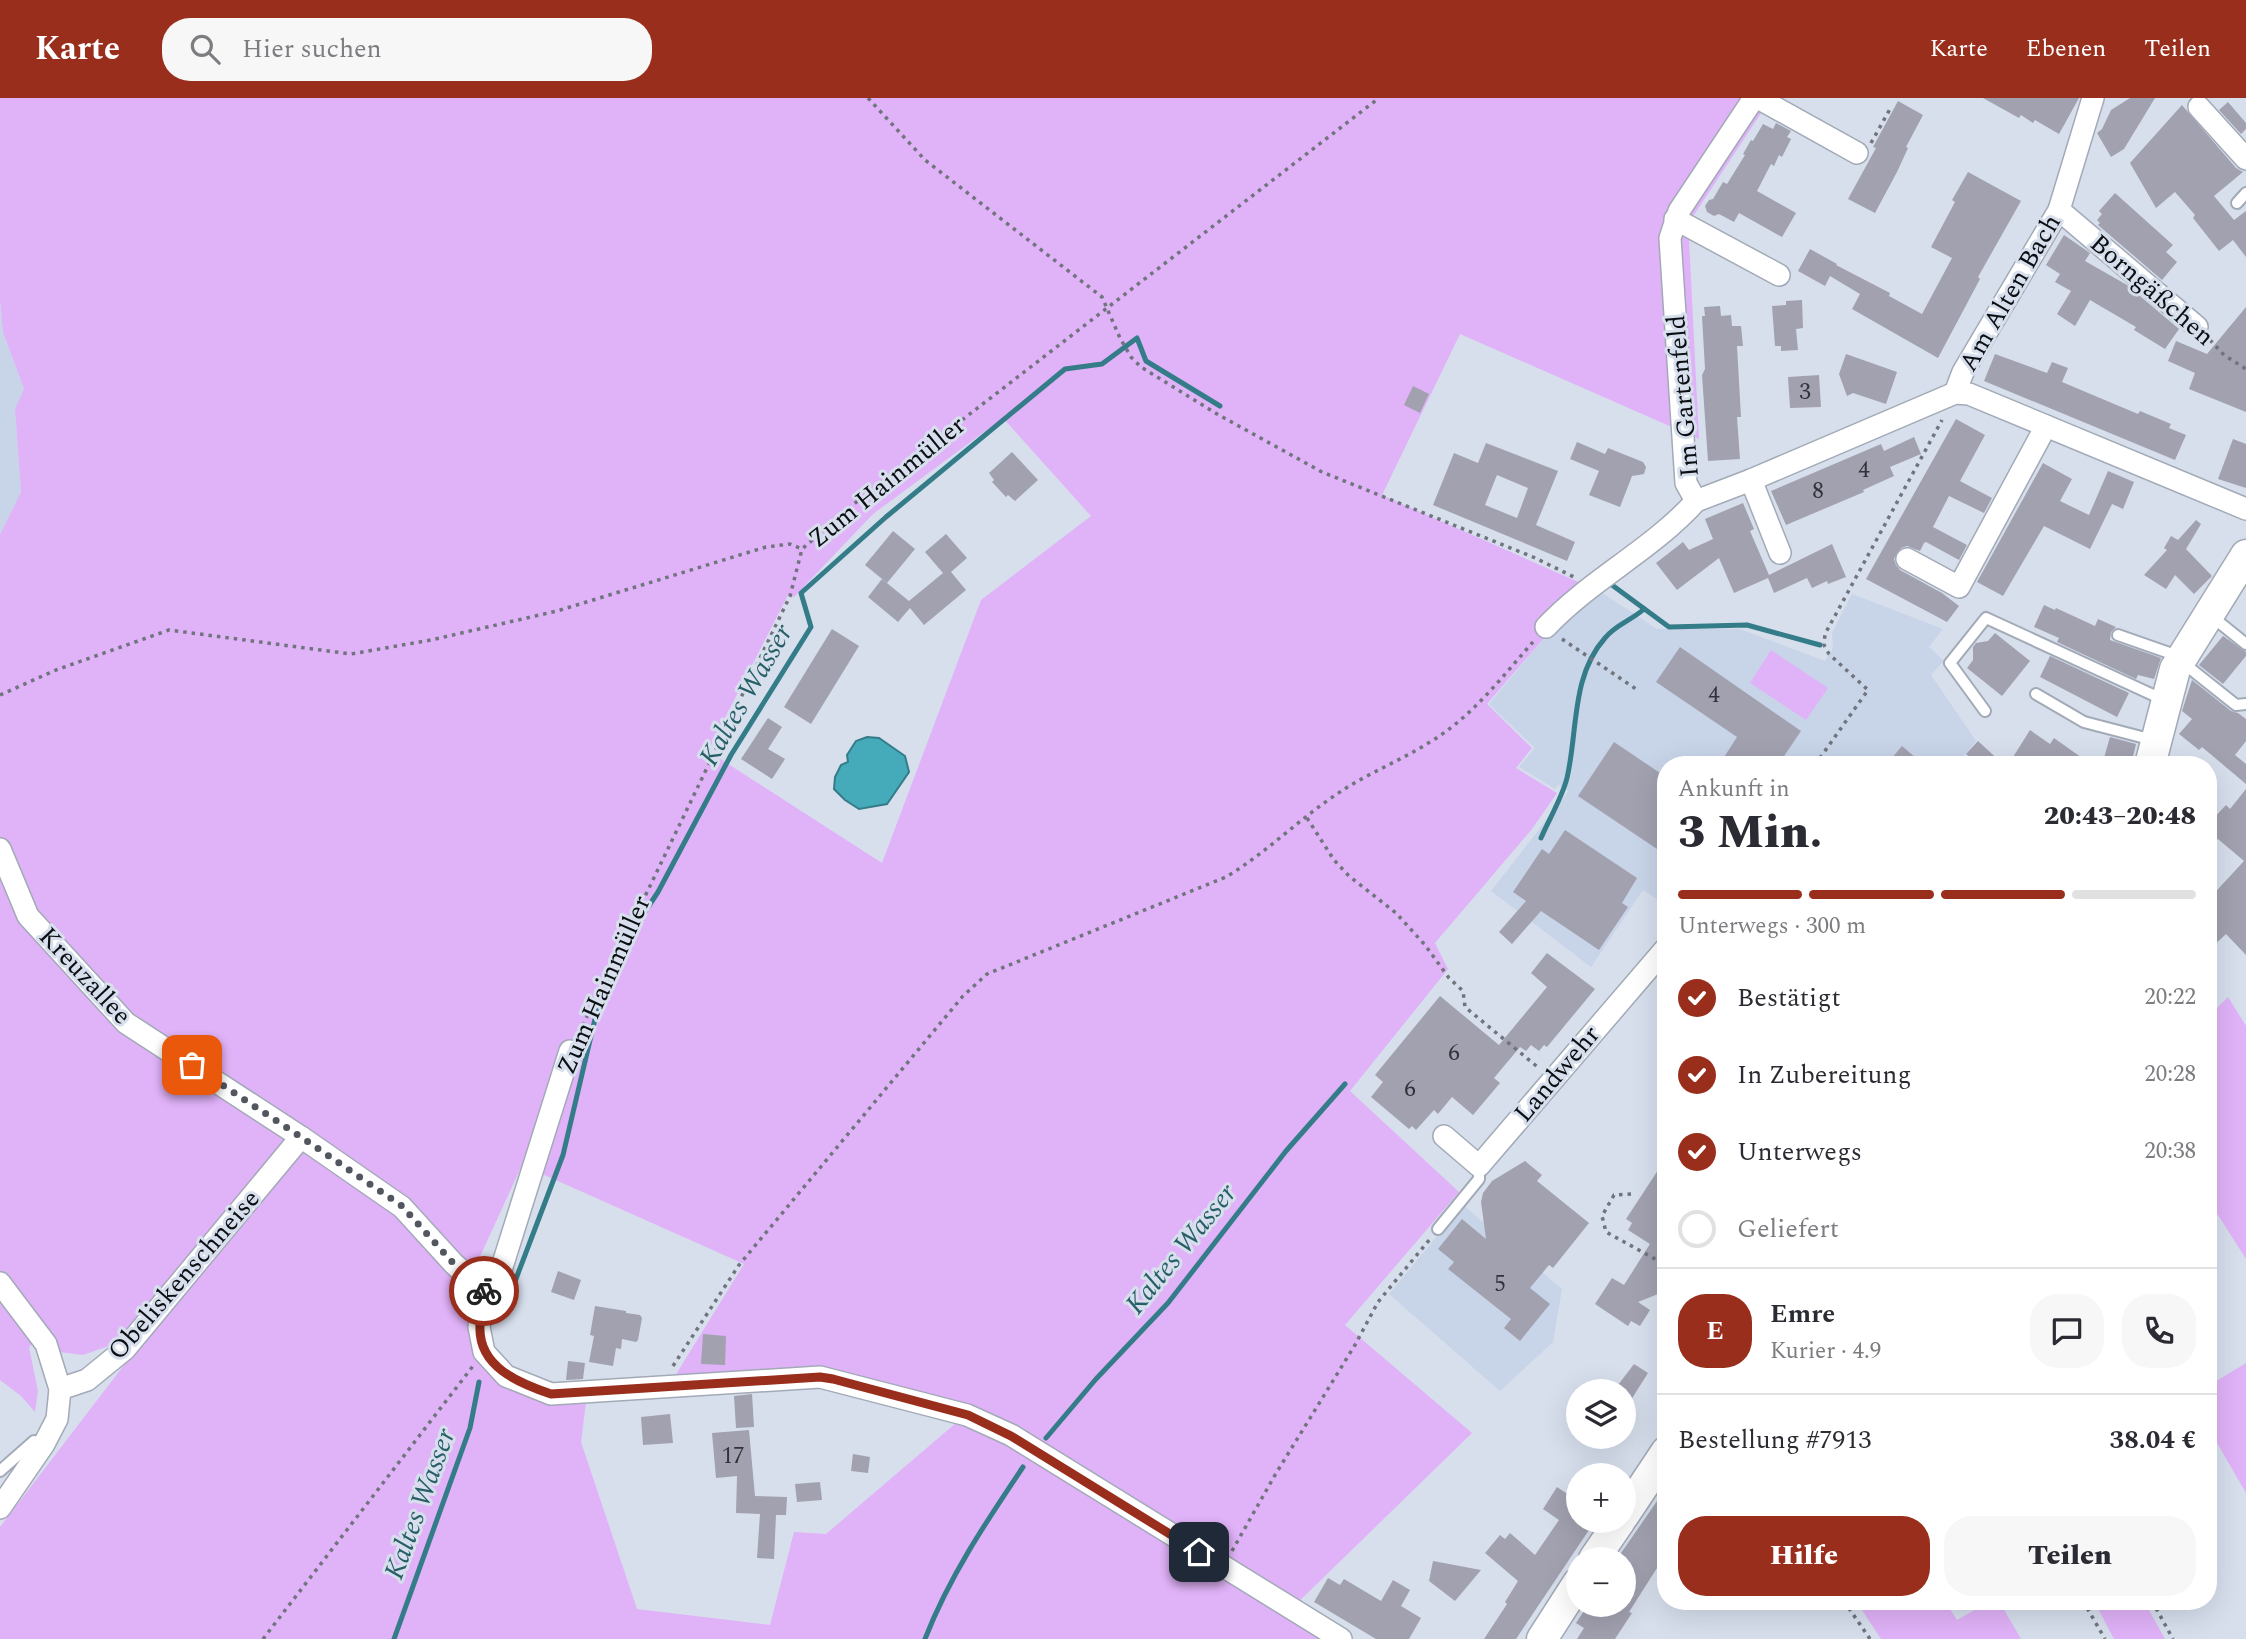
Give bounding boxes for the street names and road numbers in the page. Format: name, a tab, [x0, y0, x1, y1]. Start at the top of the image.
street label: Am Alten Bach	[1949, 207, 2071, 379]
street label: Borngäßchen	[2081, 224, 2223, 356]
street label: Im Gartenfeld	[1656, 313, 1710, 479]
street label: Zum Hainmüller	[800, 406, 974, 558]
street label: Zum Hainmüller	[547, 889, 661, 1081]
street label: Kreuzallee	[29, 918, 141, 1034]
street label: Landwehr	[1504, 1017, 1610, 1131]
street label: Obeliskenschneise	[98, 1181, 270, 1369]

